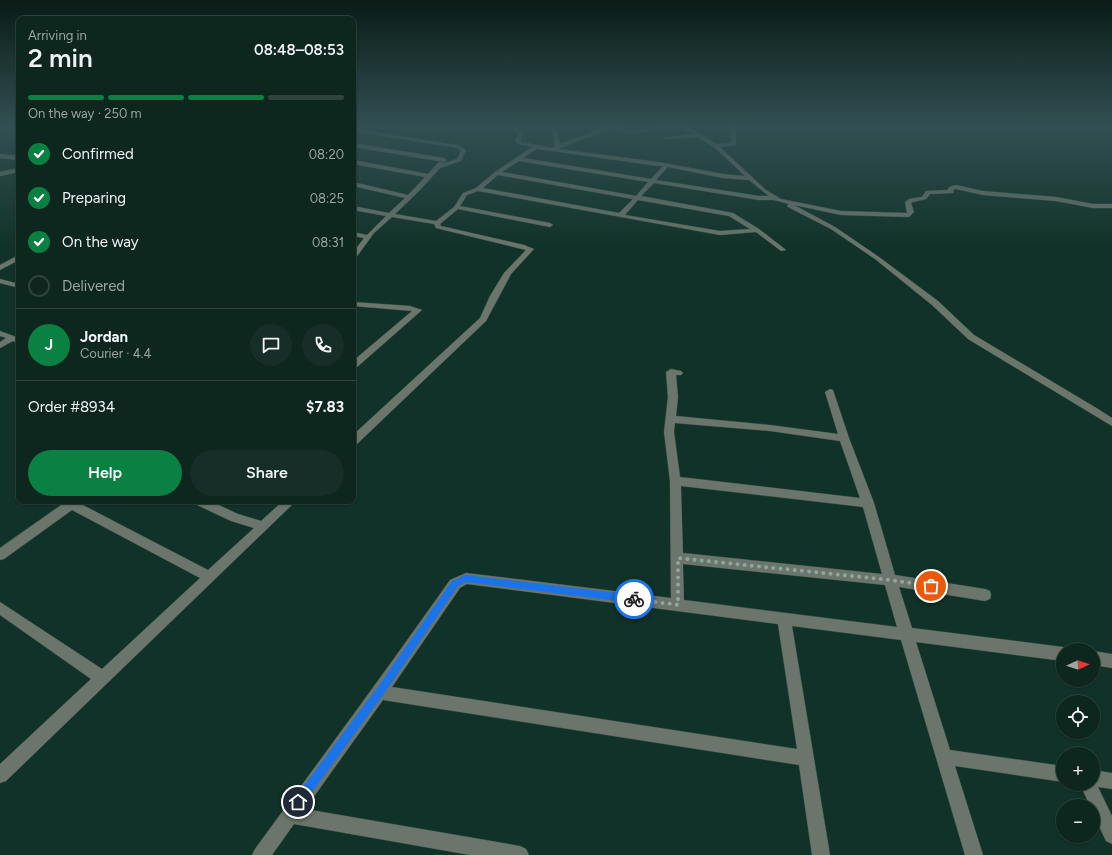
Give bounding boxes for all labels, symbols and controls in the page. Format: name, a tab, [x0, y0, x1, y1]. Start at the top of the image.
text: Arriving in	[28, 28, 87, 43]
text: 08:48–08:53	[254, 41, 344, 59]
text: 2 min	[28, 42, 93, 74]
text: On the way · 250 m	[28, 106, 142, 121]
icon: check	[28, 143, 50, 165]
text: Confirmed	[62, 145, 134, 163]
text: 08:20	[309, 147, 344, 162]
icon: check	[28, 187, 50, 209]
text: Preparing	[62, 189, 126, 207]
text: 08:25	[310, 191, 344, 206]
icon: check	[28, 231, 50, 253]
text: On the way	[62, 233, 139, 251]
text: 08:31	[312, 235, 344, 250]
text: Delivered	[62, 277, 125, 295]
button: chat	[250, 324, 292, 366]
button: phone	[302, 324, 344, 366]
text: Jordan	[80, 328, 128, 346]
text: J	[45, 336, 53, 354]
text: Courier · 4.4	[80, 346, 152, 361]
text: Order #8934	[28, 398, 115, 416]
text: $7.83	[306, 398, 344, 416]
button: Help	[28, 450, 182, 496]
button: Share	[190, 450, 344, 496]
pin	[914, 569, 948, 603]
icon: bag	[920, 575, 942, 597]
courier	[614, 579, 654, 619]
icon: bike	[623, 588, 645, 610]
north arrow	[1056, 643, 1100, 687]
map controls	[1056, 643, 1100, 843]
button: locate	[1056, 695, 1100, 739]
button: +	[1056, 747, 1100, 791]
pin	[281, 785, 315, 819]
icon: home	[287, 791, 309, 813]
button: −	[1056, 799, 1100, 843]

